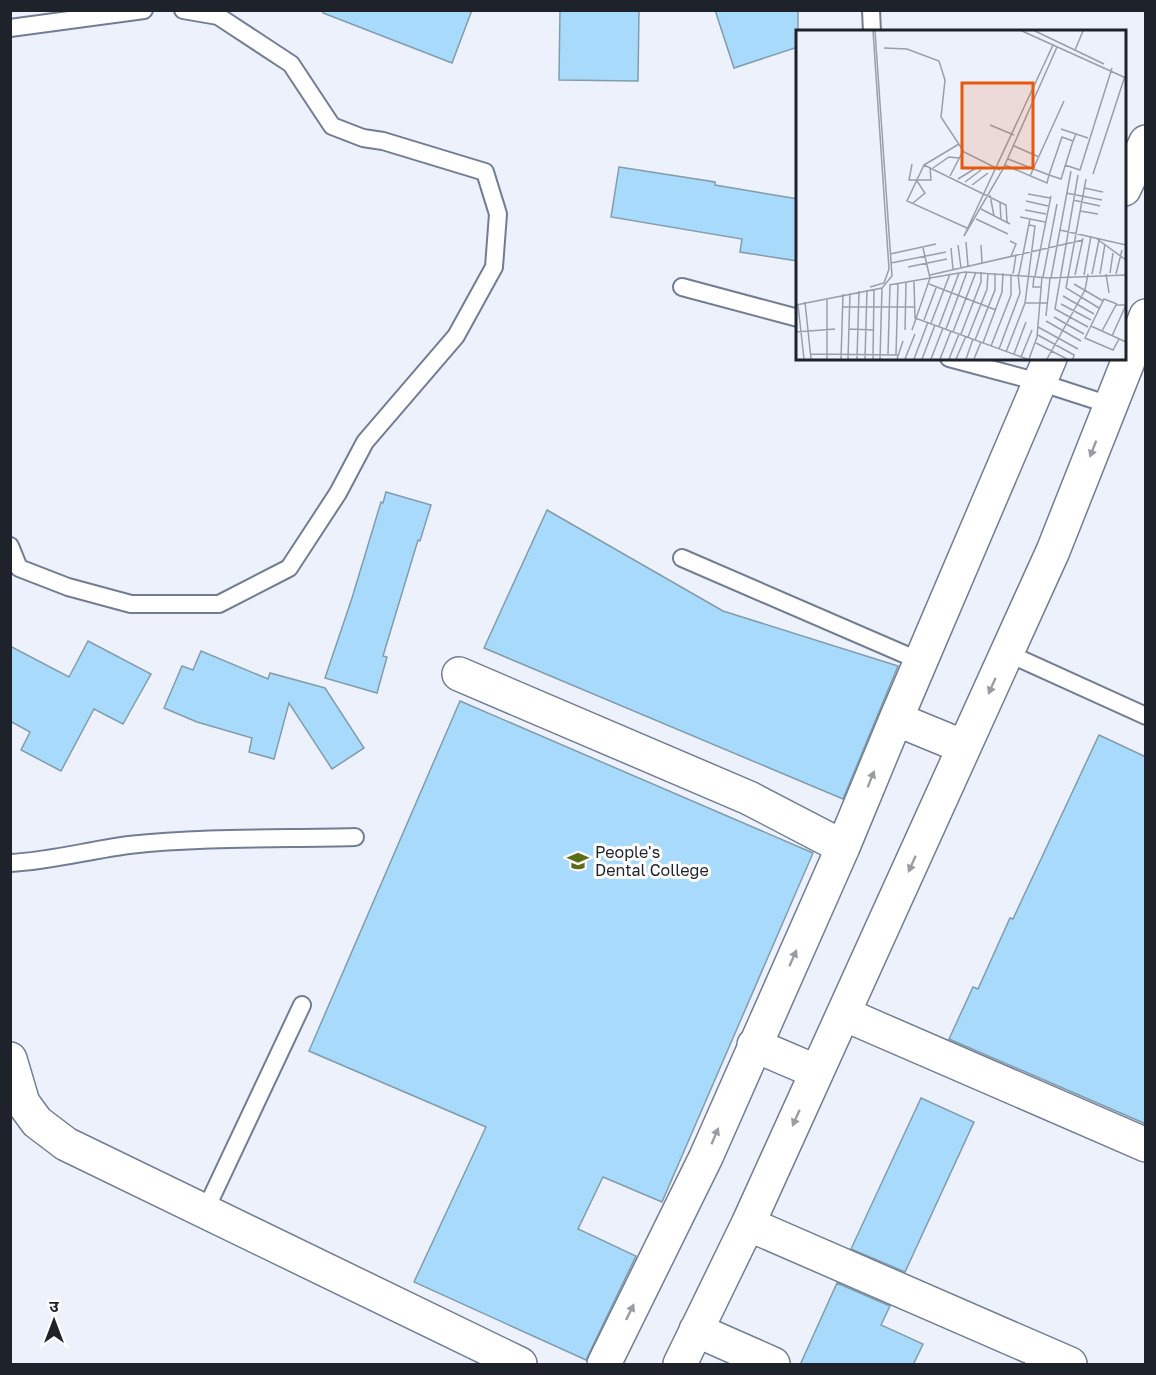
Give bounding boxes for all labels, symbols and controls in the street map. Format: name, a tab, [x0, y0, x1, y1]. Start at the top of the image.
inset map	[796, 30, 1126, 360]
one-way arrow	[1088, 440, 1097, 458]
one-way arrow	[986, 677, 996, 695]
one-way arrow	[867, 770, 876, 788]
place label: People's Dental College	[595, 842, 709, 880]
school or university icon: People's Dental College	[566, 849, 590, 873]
one-way arrow	[907, 855, 916, 872]
one-way arrow	[789, 949, 798, 966]
one-way arrow	[792, 1109, 801, 1126]
one-way arrow	[710, 1127, 720, 1145]
north arrow	[24, 1291, 84, 1351]
text: उ	[49, 1296, 59, 1316]
one-way arrow	[625, 1303, 635, 1320]

